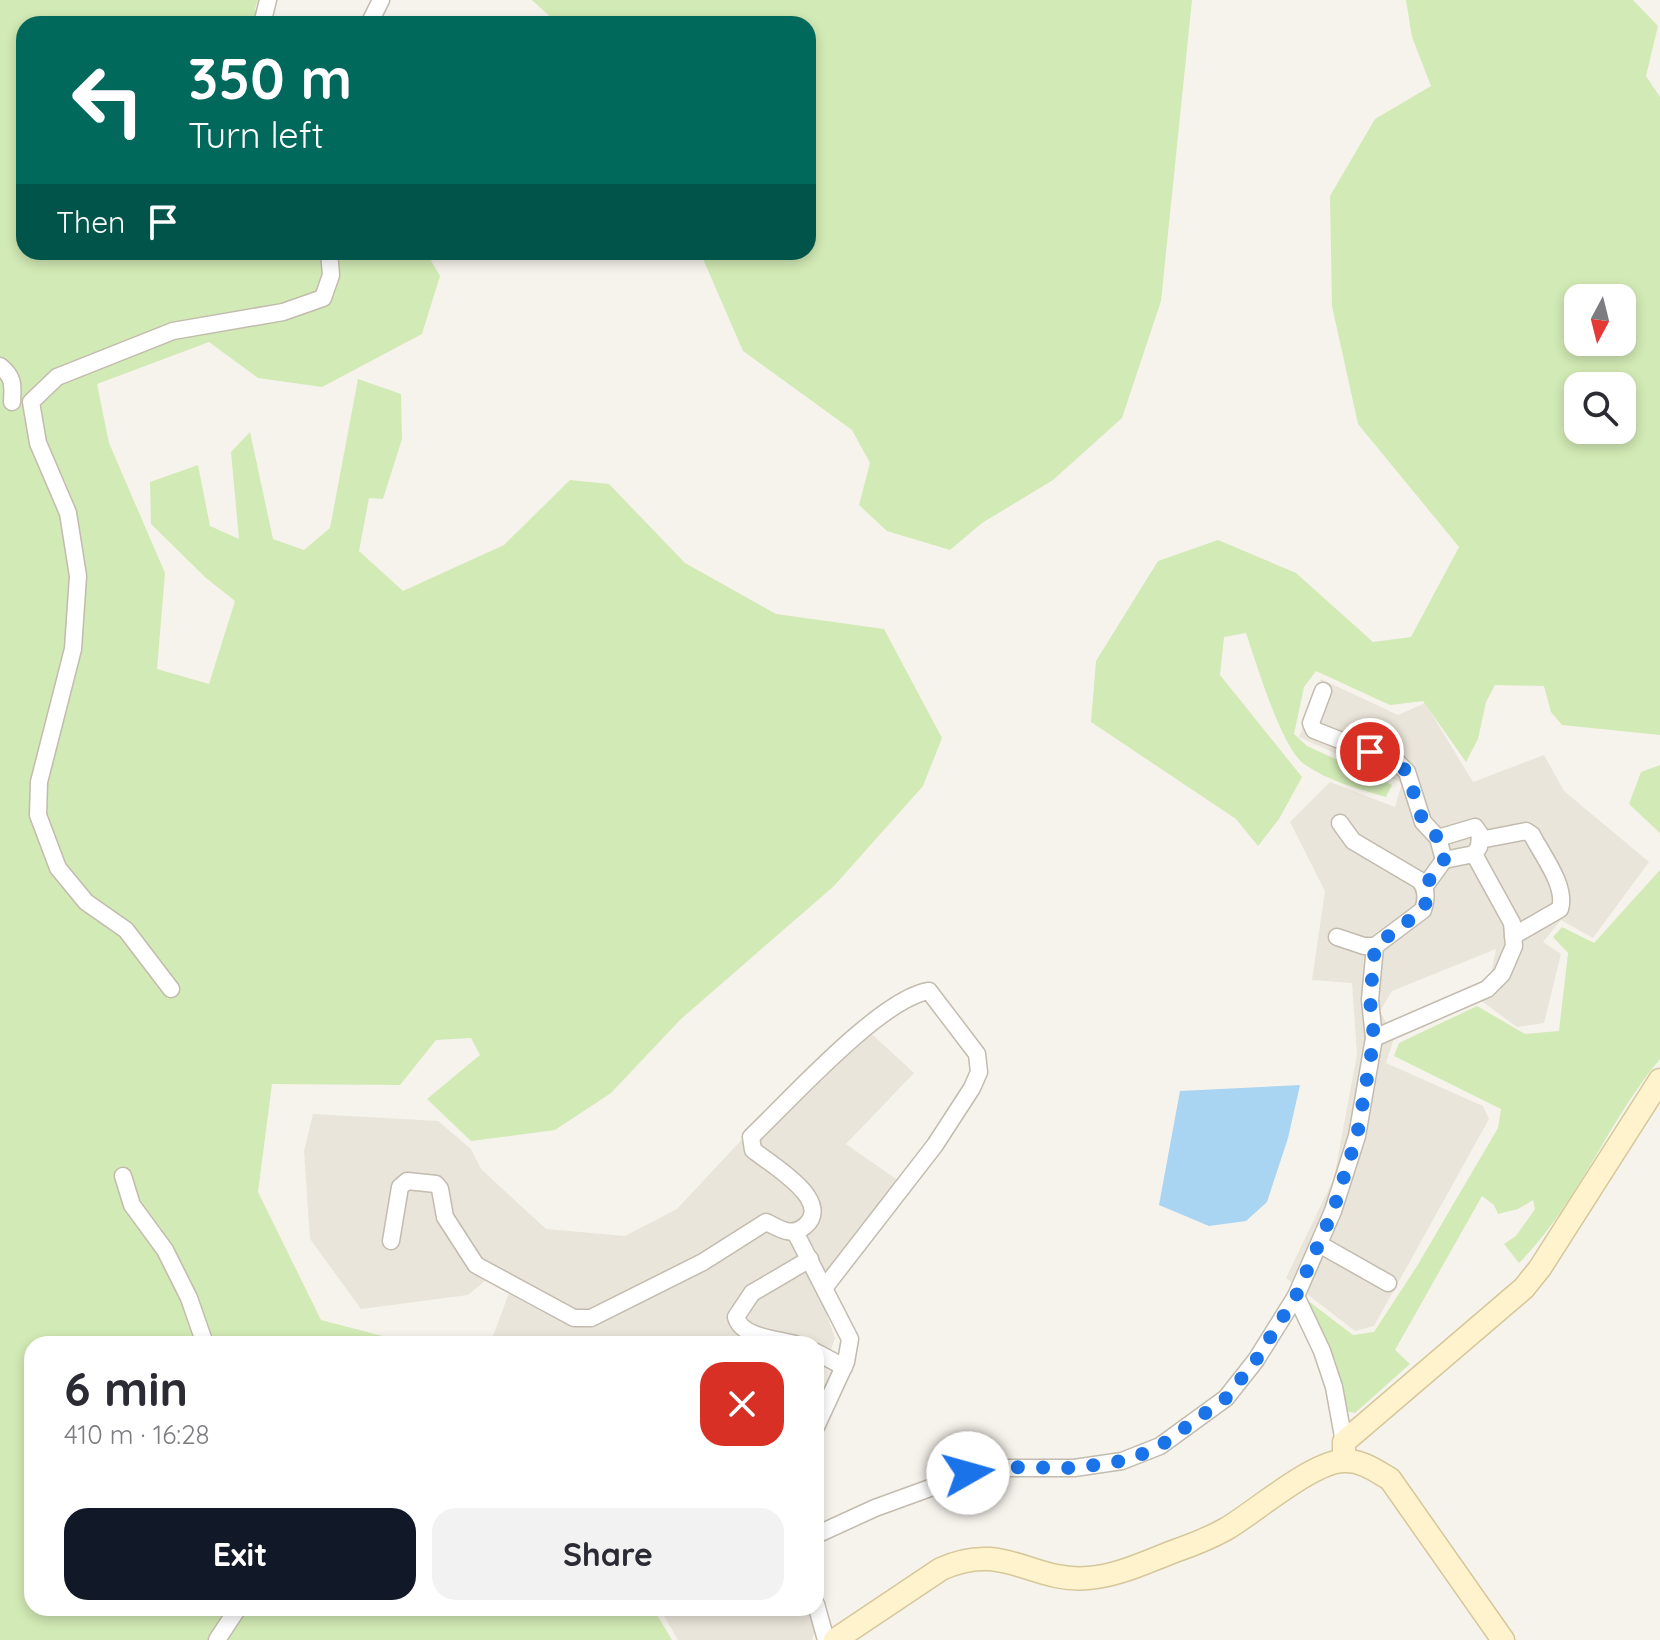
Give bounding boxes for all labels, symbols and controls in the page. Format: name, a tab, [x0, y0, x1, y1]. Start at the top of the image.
text: 350 m	[188, 43, 352, 113]
icon: left	[56, 48, 160, 152]
text: Turn left	[188, 112, 324, 157]
icon: arrive	[141, 200, 185, 244]
text: Then	[56, 203, 125, 241]
north arrow	[1564, 284, 1636, 356]
map controls	[1564, 284, 1636, 444]
button: search	[1564, 372, 1636, 444]
pin	[1336, 718, 1404, 786]
icon: arrive	[1348, 730, 1392, 774]
text: 6 min	[64, 1358, 188, 1418]
button: close	[700, 1362, 784, 1446]
text: 410 m · 16:28	[64, 1418, 210, 1451]
position arrow	[926, 1431, 1010, 1515]
button: Exit	[64, 1508, 416, 1600]
button: Share	[432, 1508, 784, 1600]

